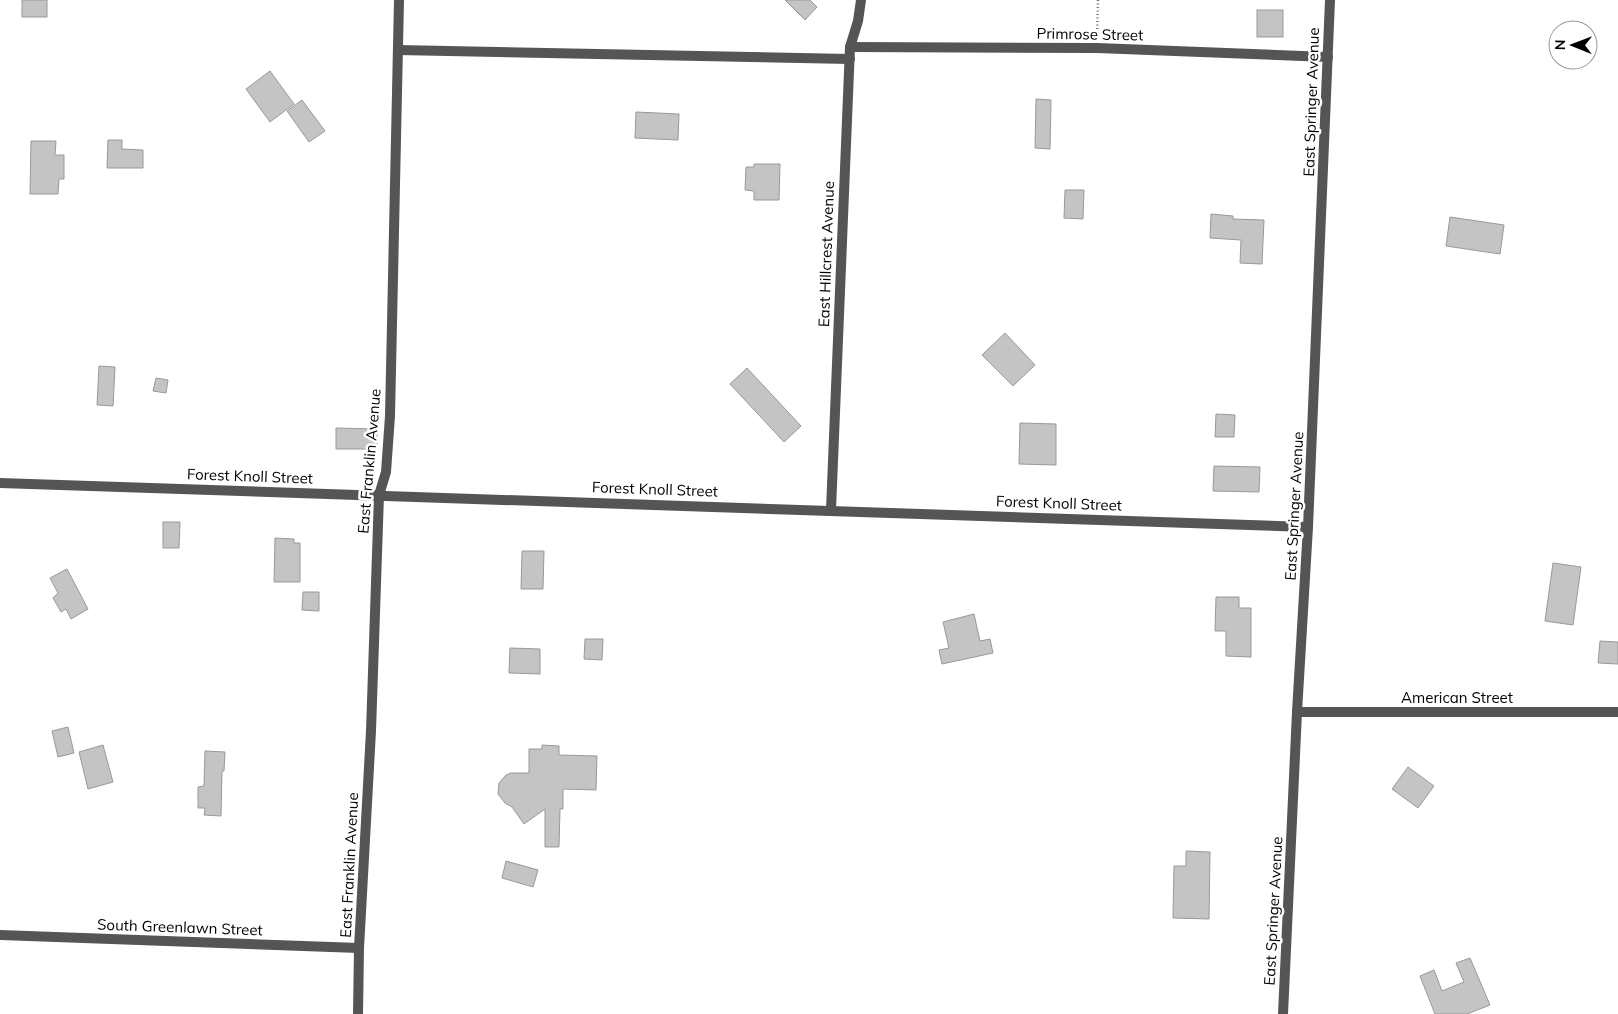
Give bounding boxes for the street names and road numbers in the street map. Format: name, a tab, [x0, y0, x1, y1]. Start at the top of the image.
street label: Primrose Street	[1036, 24, 1144, 44]
street label: East Springer Avenue	[1299, 27, 1323, 177]
street label: East Hillcrest Avenue	[814, 181, 838, 327]
street label: East Franklin Avenue	[353, 388, 385, 534]
street label: East Springer Avenue	[1281, 431, 1307, 581]
street label: Forest Knoll Street	[187, 464, 313, 488]
street label: Forest Knoll Street	[592, 477, 718, 501]
street label: Forest Knoll Street	[996, 491, 1122, 515]
street label: American Street	[1401, 688, 1513, 707]
street label: East Franklin Avenue	[336, 792, 362, 938]
street label: East Springer Avenue	[1260, 836, 1286, 986]
street label: South Greenlawn Street	[97, 915, 263, 939]

